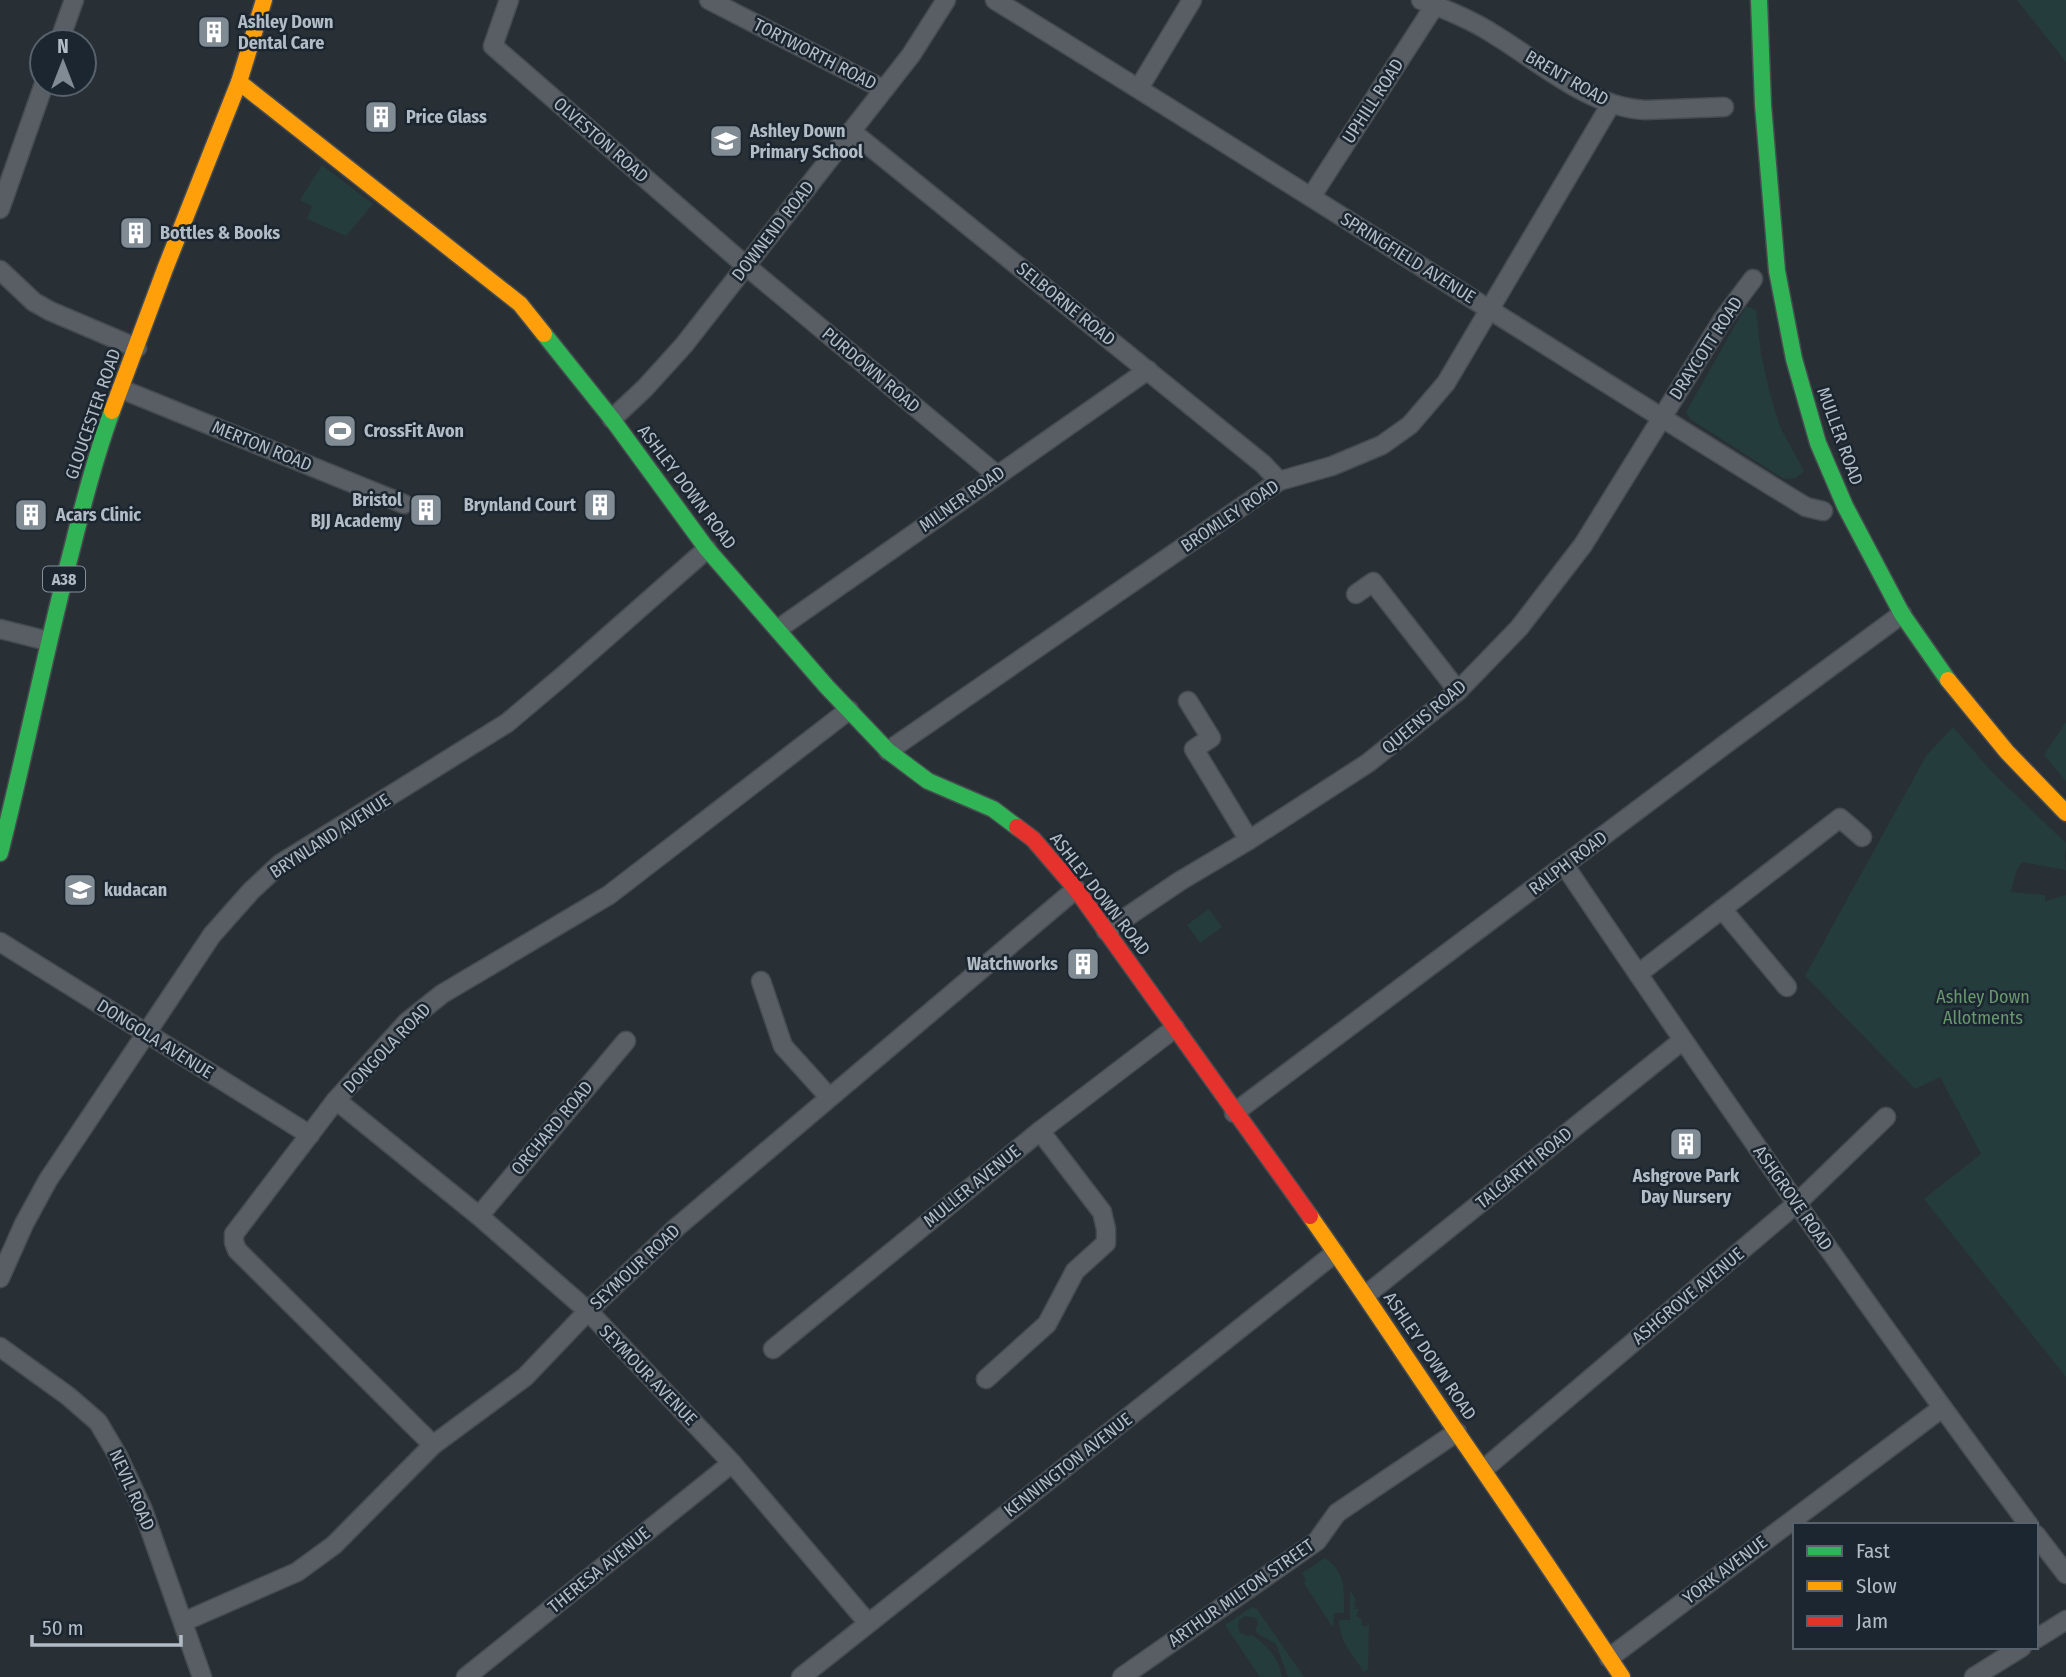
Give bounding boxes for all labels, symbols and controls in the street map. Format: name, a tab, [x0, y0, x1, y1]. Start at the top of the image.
place label: Ashley Down Dental Care	[237, 11, 333, 54]
building icon: Ashley Down Dental Care	[195, 13, 233, 51]
street label: TORTWORTH ROAD	[750, 14, 880, 94]
north arrow	[28, 28, 98, 98]
text: N	[57, 35, 69, 58]
street label: BRENT ROAD	[1522, 45, 1612, 111]
street label: UPHILL ROAD	[1337, 55, 1409, 147]
street label: OLVESTON ROAD	[549, 93, 653, 187]
building icon: Price Glass	[362, 98, 400, 136]
place label: Price Glass	[406, 106, 487, 128]
place label: Ashley Down Primary School	[749, 120, 863, 163]
school or university icon: Ashley Down Primary School	[707, 122, 745, 160]
street label: DOWNEND ROAD	[727, 177, 819, 285]
street label: SPRINGFIELD AVENUE	[1337, 208, 1479, 308]
building icon: Bottles & Books	[117, 214, 155, 252]
place label: Bottles & Books	[160, 222, 280, 244]
street label: SELBORNE ROAD	[1012, 258, 1120, 350]
street label: DRAYCOTT ROAD	[1665, 292, 1747, 404]
street label: PURDOWN ROAD	[818, 323, 924, 417]
street label: GLOUCESTER ROAD	[60, 346, 126, 482]
street label: MULLER ROAD	[1812, 384, 1868, 488]
sports icon: CrossFit Avon	[321, 412, 359, 450]
street label: MERTON ROAD	[209, 416, 315, 476]
place label: CrossFit Avon	[364, 420, 464, 442]
street label: ASHLEY DOWN ROAD	[633, 421, 741, 553]
street label: MILNER ROAD	[915, 461, 1009, 537]
street label: BROMLEY ROAD	[1177, 475, 1283, 557]
building icon: Brynland Court	[581, 486, 619, 524]
place label: Bristol BJJ Academy	[311, 489, 402, 532]
building icon: Bristol BJJ Academy	[407, 491, 445, 529]
place label: Brynland Court	[464, 494, 577, 516]
building icon: Acars Clinic	[12, 496, 50, 534]
place label: Acars Clinic	[55, 504, 141, 526]
road number: A38	[43, 566, 85, 592]
street label: QUEENS ROAD	[1377, 675, 1471, 759]
street label: BRYNLAND AVENUE	[266, 789, 394, 883]
street label: RALPH ROAD	[1524, 826, 1612, 900]
street label: ASHLEY DOWN ROAD	[1045, 828, 1155, 960]
school or university icon: kudacan	[61, 871, 99, 909]
place label: kudacan	[104, 879, 167, 901]
building icon: Watchworks	[1064, 945, 1102, 983]
place label: Watchworks	[967, 953, 1058, 975]
park label: Ashley Down Allotments	[1936, 986, 2030, 1029]
street label: DONGOLA AVENUE	[93, 994, 217, 1084]
street label: DONGOLA ROAD	[339, 998, 435, 1098]
street label: ORCHARD ROAD	[506, 1077, 598, 1179]
street label: TALGARTH ROAD	[1471, 1122, 1577, 1214]
building icon: Ashgrove Park Day Nursery	[1667, 1125, 1705, 1163]
street label: MULLER AVENUE	[919, 1140, 1025, 1232]
street label: ASHGROVE ROAD	[1749, 1141, 1837, 1255]
place label: Ashgrove Park Day Nursery	[1632, 1165, 1740, 1208]
street label: SEYMOUR ROAD	[585, 1220, 685, 1314]
street label: ASHGROVE AVENUE	[1628, 1243, 1748, 1349]
street label: ASHLEY DOWN ROAD	[1379, 1288, 1481, 1424]
street label: SEYMOUR AVENUE	[594, 1320, 702, 1430]
street label: KENNINGTON AVENUE	[1000, 1408, 1136, 1522]
street label: NEVIL ROAD	[104, 1446, 160, 1534]
street label: THERESA AVENUE	[543, 1522, 655, 1618]
legend	[1793, 1523, 2038, 1649]
street label: YORK AVENUE	[1678, 1531, 1772, 1609]
street label: ARTHUR MILTON STREET	[1164, 1534, 1319, 1652]
text: Fast	[1856, 1538, 1890, 1564]
text: Slow	[1856, 1573, 1897, 1599]
scale bar	[32, 1604, 180, 1648]
text: Jam	[1856, 1608, 1888, 1634]
text: 50 m	[42, 1615, 84, 1641]

